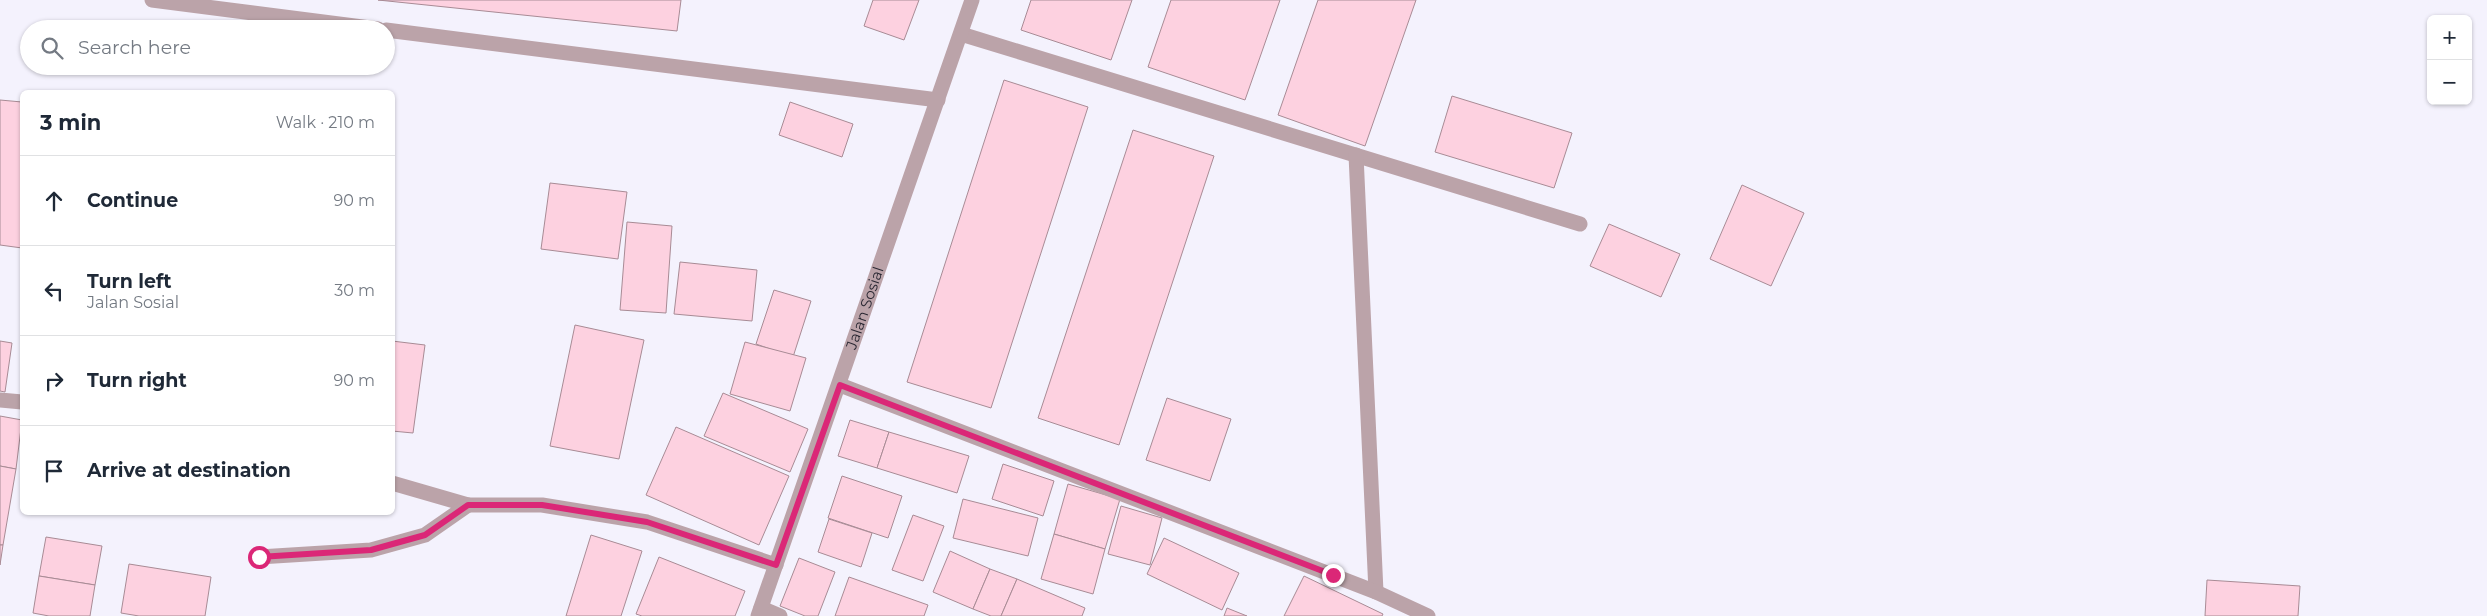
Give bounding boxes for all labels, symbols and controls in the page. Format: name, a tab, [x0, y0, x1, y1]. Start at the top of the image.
map controls	[2427, 15, 2472, 105]
button: +	[2427, 15, 2472, 60]
search box	[20, 20, 395, 75]
icon: search	[38, 34, 66, 62]
text: Search here	[78, 36, 191, 59]
button: −	[2427, 60, 2472, 105]
text: 3 min	[40, 110, 101, 135]
text: Walk · 210 m	[276, 113, 375, 132]
icon: ahead	[40, 187, 68, 215]
text: Continue	[87, 189, 178, 212]
text: 90 m	[333, 191, 375, 210]
street label: Jalan Sosial	[841, 264, 888, 353]
text: Turn left	[87, 270, 172, 293]
icon: left	[40, 277, 68, 305]
text: 30 m	[334, 281, 375, 300]
text: Jalan Sosial	[87, 293, 179, 312]
icon: right	[40, 367, 68, 395]
text: Turn right	[87, 369, 187, 392]
text: 90 m	[333, 371, 375, 390]
icon: arrive	[40, 457, 68, 485]
text: Arrive at destination	[87, 459, 291, 482]
route start	[248, 546, 271, 569]
route end	[1322, 564, 1345, 587]

